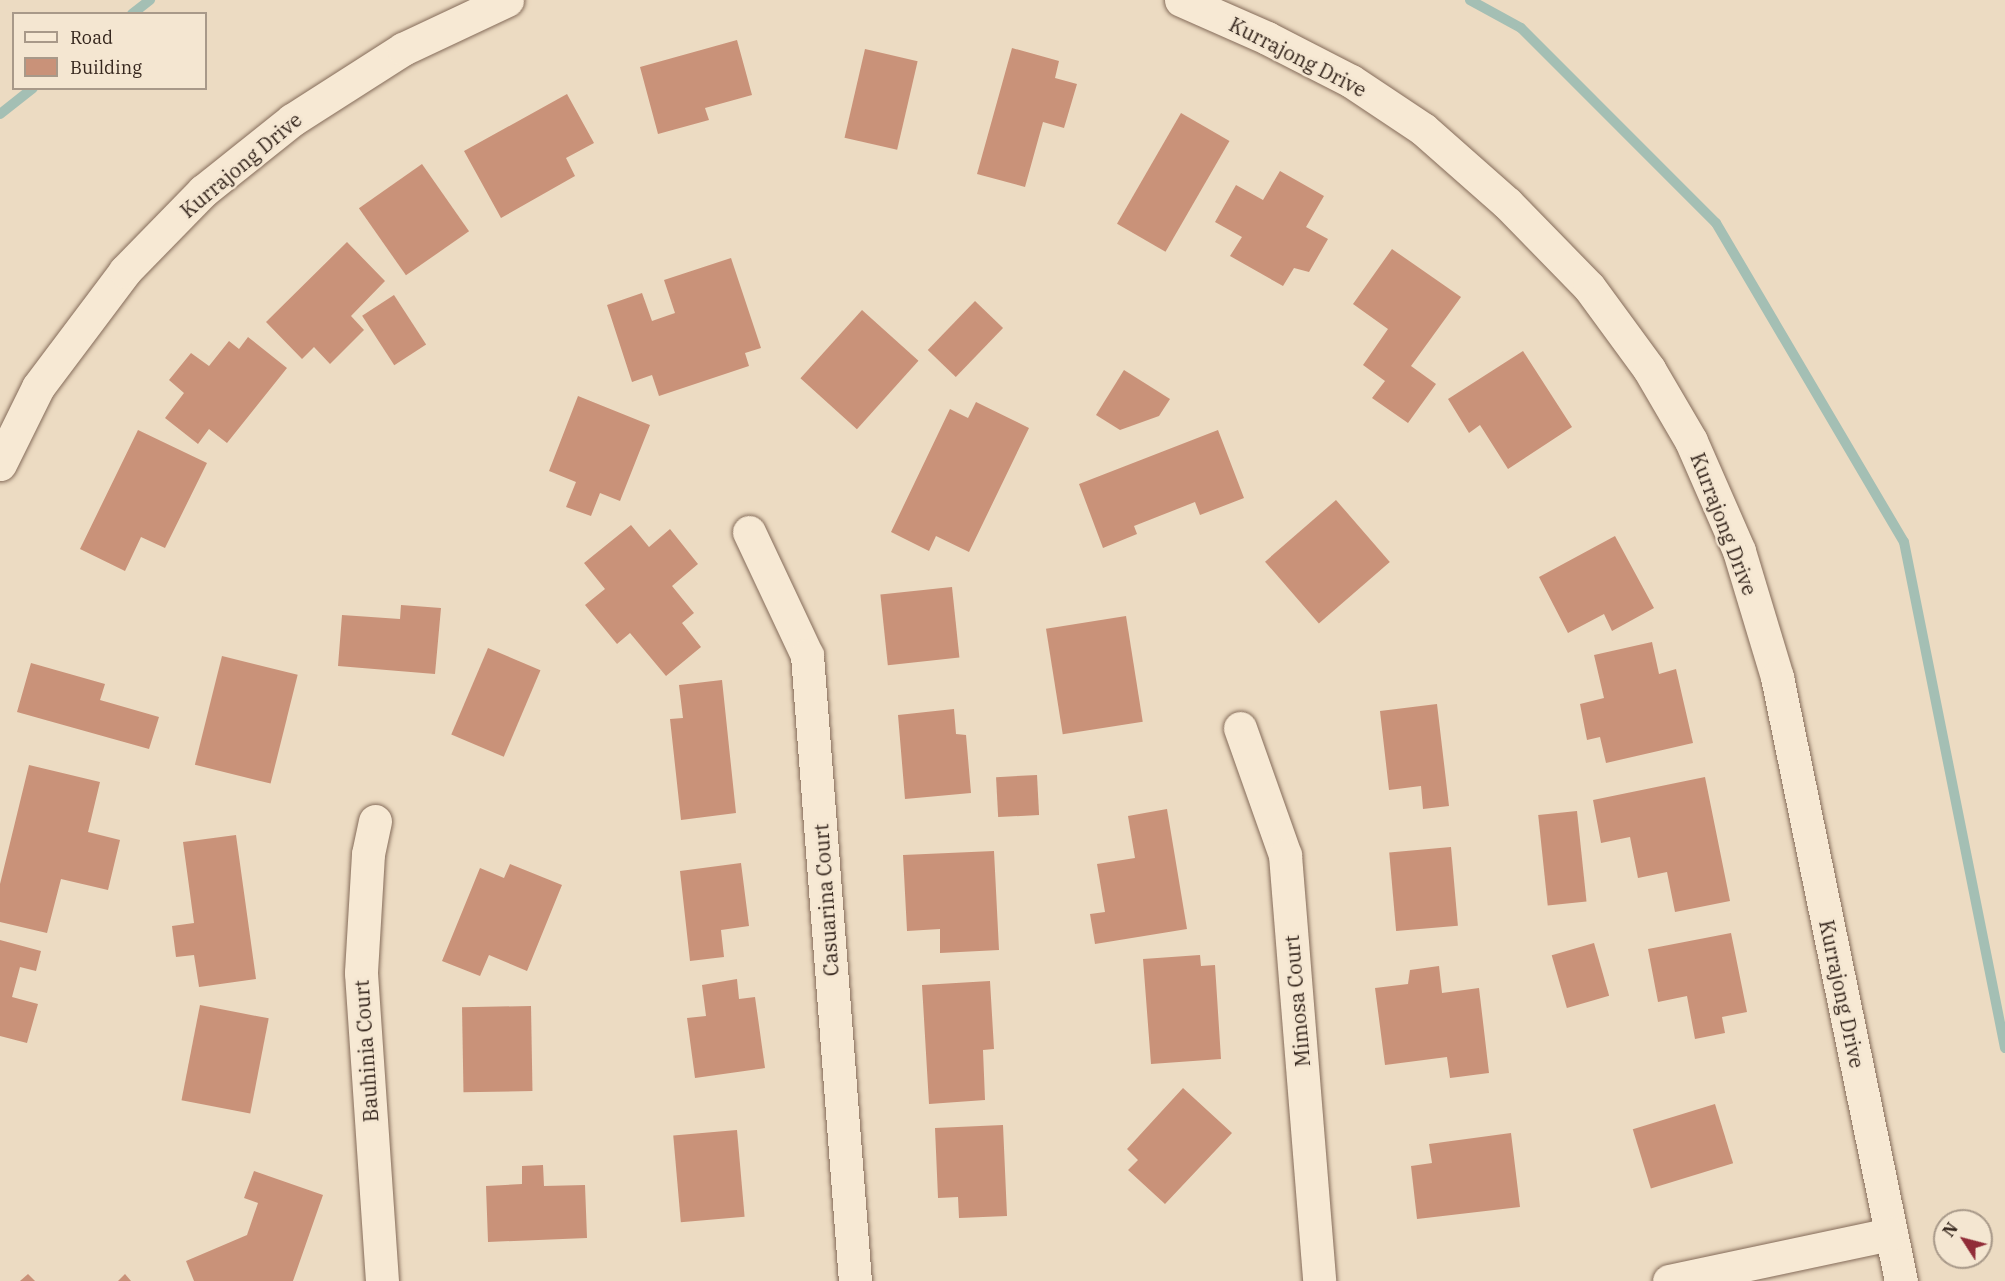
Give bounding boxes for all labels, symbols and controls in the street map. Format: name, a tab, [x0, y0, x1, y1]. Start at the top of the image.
legend	[12, 12, 207, 90]
street label: Kurrajong Drive	[1225, 12, 1371, 102]
text: Road	[70, 26, 113, 49]
text: Building	[70, 56, 142, 79]
street label: Kurrajong Drive	[176, 107, 306, 223]
street label: Kurrajong Drive	[1686, 449, 1762, 599]
street label: Casuarina Court	[809, 823, 843, 977]
street label: Kurrajong Drive	[1815, 918, 1869, 1070]
street label: Mimosa Court	[1279, 934, 1315, 1068]
street label: Bauhinia Court	[349, 979, 383, 1123]
north arrow	[1933, 1209, 1993, 1269]
text: N	[1938, 1219, 1962, 1241]

